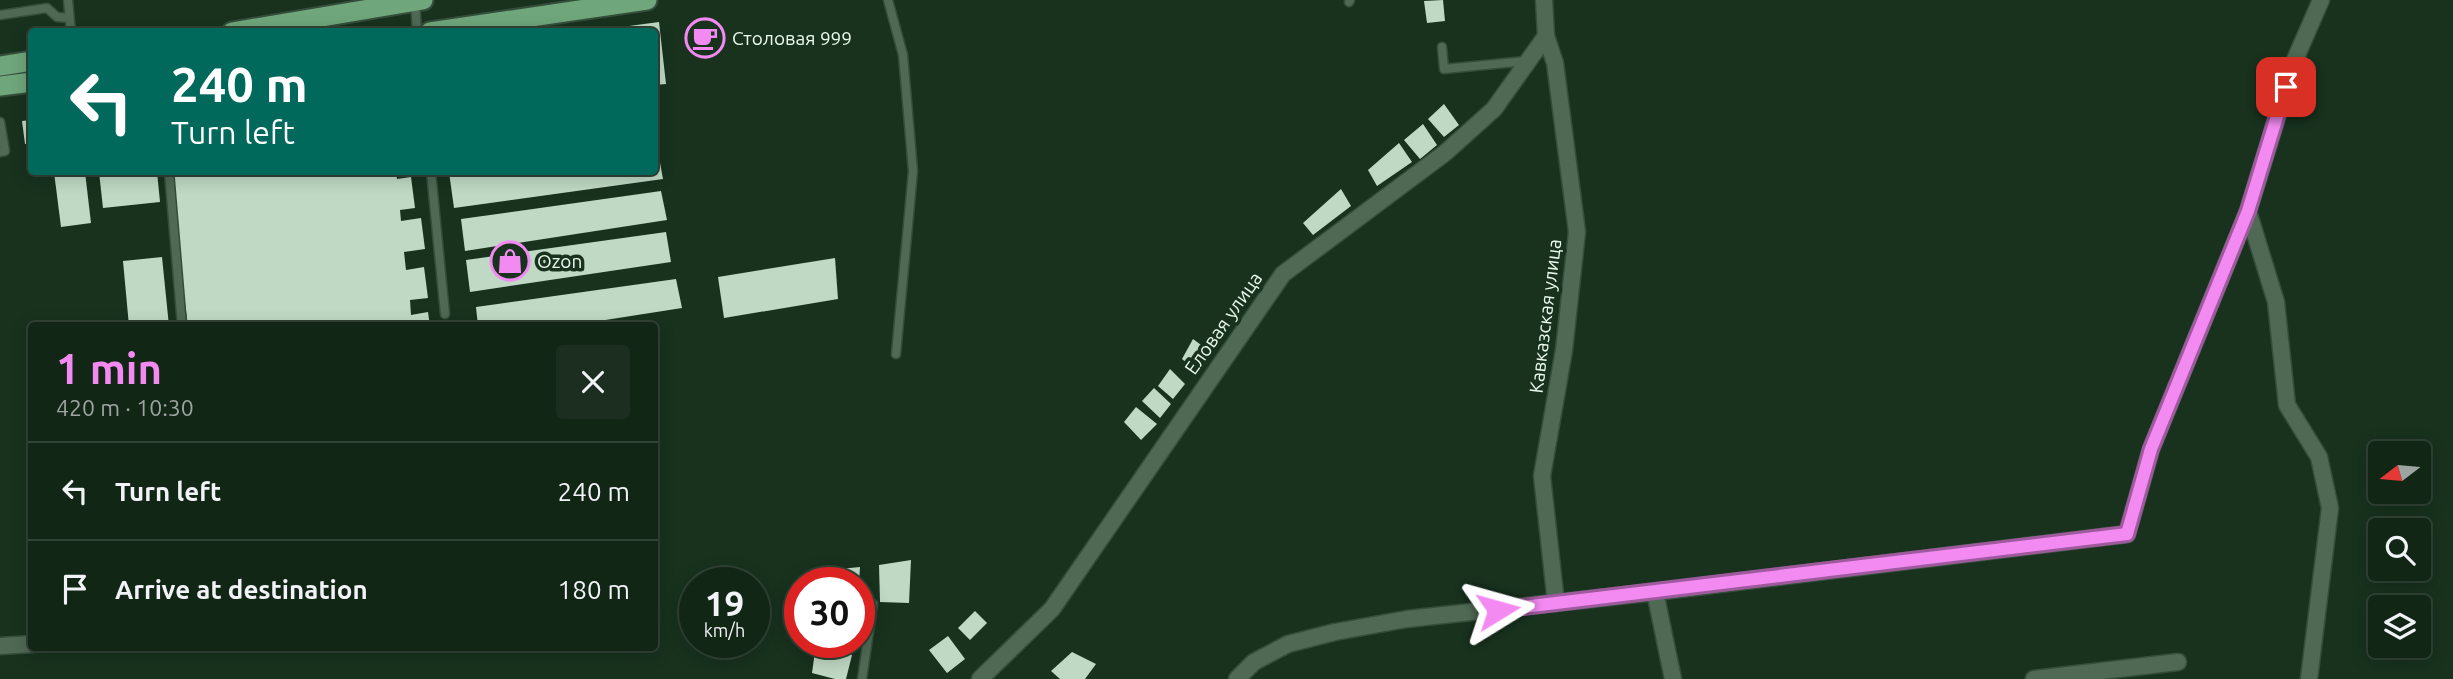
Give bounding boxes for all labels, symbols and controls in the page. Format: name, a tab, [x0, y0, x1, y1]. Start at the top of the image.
cafe icon: Столовая 999	[684, 17, 726, 59]
place label: Столовая 999	[732, 27, 852, 49]
icon: left	[56, 56, 147, 147]
text: 240 m	[171, 56, 308, 111]
pin	[2256, 57, 2316, 117]
icon: arrive	[2267, 68, 2305, 106]
text: Turn left	[171, 114, 295, 150]
street label: Кавказская улица	[1525, 238, 1565, 394]
shop icon: Ozon	[489, 240, 531, 282]
place label: Ozon	[537, 250, 582, 272]
street label: Еловая улица	[1180, 268, 1266, 378]
text: 1 min	[56, 345, 162, 392]
button: close	[556, 345, 630, 419]
text: 420 m · 10:30	[56, 395, 194, 420]
north arrow	[2368, 441, 2431, 504]
map controls	[2368, 441, 2431, 658]
icon: left	[56, 472, 94, 510]
text: Turn left	[115, 477, 221, 506]
text: 240 m	[558, 477, 630, 506]
button: search	[2368, 518, 2431, 581]
speed limit sign: 30	[784, 567, 875, 658]
icon: arrive	[56, 570, 94, 608]
position arrow	[1461, 573, 1535, 647]
text: Arrive at destination	[115, 575, 368, 604]
text: 180 m	[558, 575, 630, 604]
text: 19	[705, 583, 744, 623]
button: layers	[2368, 595, 2431, 658]
text: km/h	[704, 620, 745, 640]

